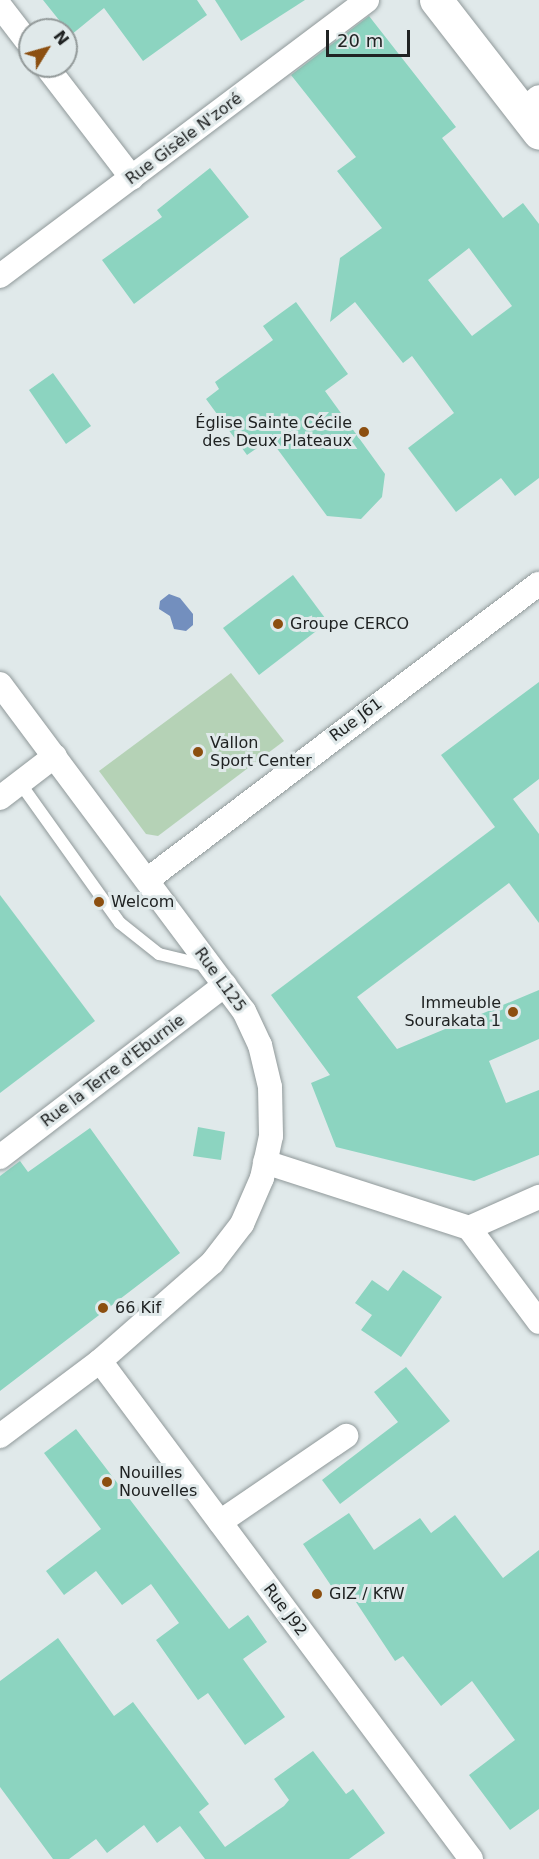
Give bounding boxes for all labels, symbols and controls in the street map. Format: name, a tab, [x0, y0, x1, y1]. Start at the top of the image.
north arrow	[18, 18, 78, 78]
scale bar	[329, 18, 413, 56]
text: N	[50, 27, 73, 49]
text: 20 m	[337, 30, 383, 51]
street label: Rue Gisèle N'zoré	[122, 89, 246, 189]
place label: Église Sainte Cécile des Deux Plateaux	[195, 413, 352, 451]
marker: Église Sainte Cécile des Deux Plateaux	[357, 425, 371, 439]
place label: Groupe CERCO	[290, 614, 409, 634]
marker: Groupe CERCO	[271, 617, 285, 631]
street label: Rue J61	[326, 694, 386, 746]
place label: Vallon Sport Center	[210, 733, 312, 771]
marker: Vallon Sport Center	[191, 745, 205, 759]
place label: Welcom	[111, 892, 174, 912]
marker: Welcom	[92, 895, 106, 909]
street label: Rue L125	[190, 944, 250, 1016]
place label: Immeuble Sourakata 1	[404, 993, 501, 1031]
marker: Immeuble Sourakata 1	[506, 1005, 520, 1019]
street label: Rue la Terre d'Eburnie	[37, 1011, 189, 1131]
place label: 66 Kif	[115, 1298, 161, 1318]
marker: 66 Kif	[96, 1301, 110, 1315]
place label: Nouilles Nouvelles	[119, 1463, 197, 1501]
marker: Nouilles Nouvelles	[100, 1475, 114, 1489]
street label: Rue J92	[259, 1580, 311, 1640]
place label: GIZ / KfW	[329, 1584, 405, 1604]
marker: GIZ / KfW	[310, 1587, 324, 1601]

